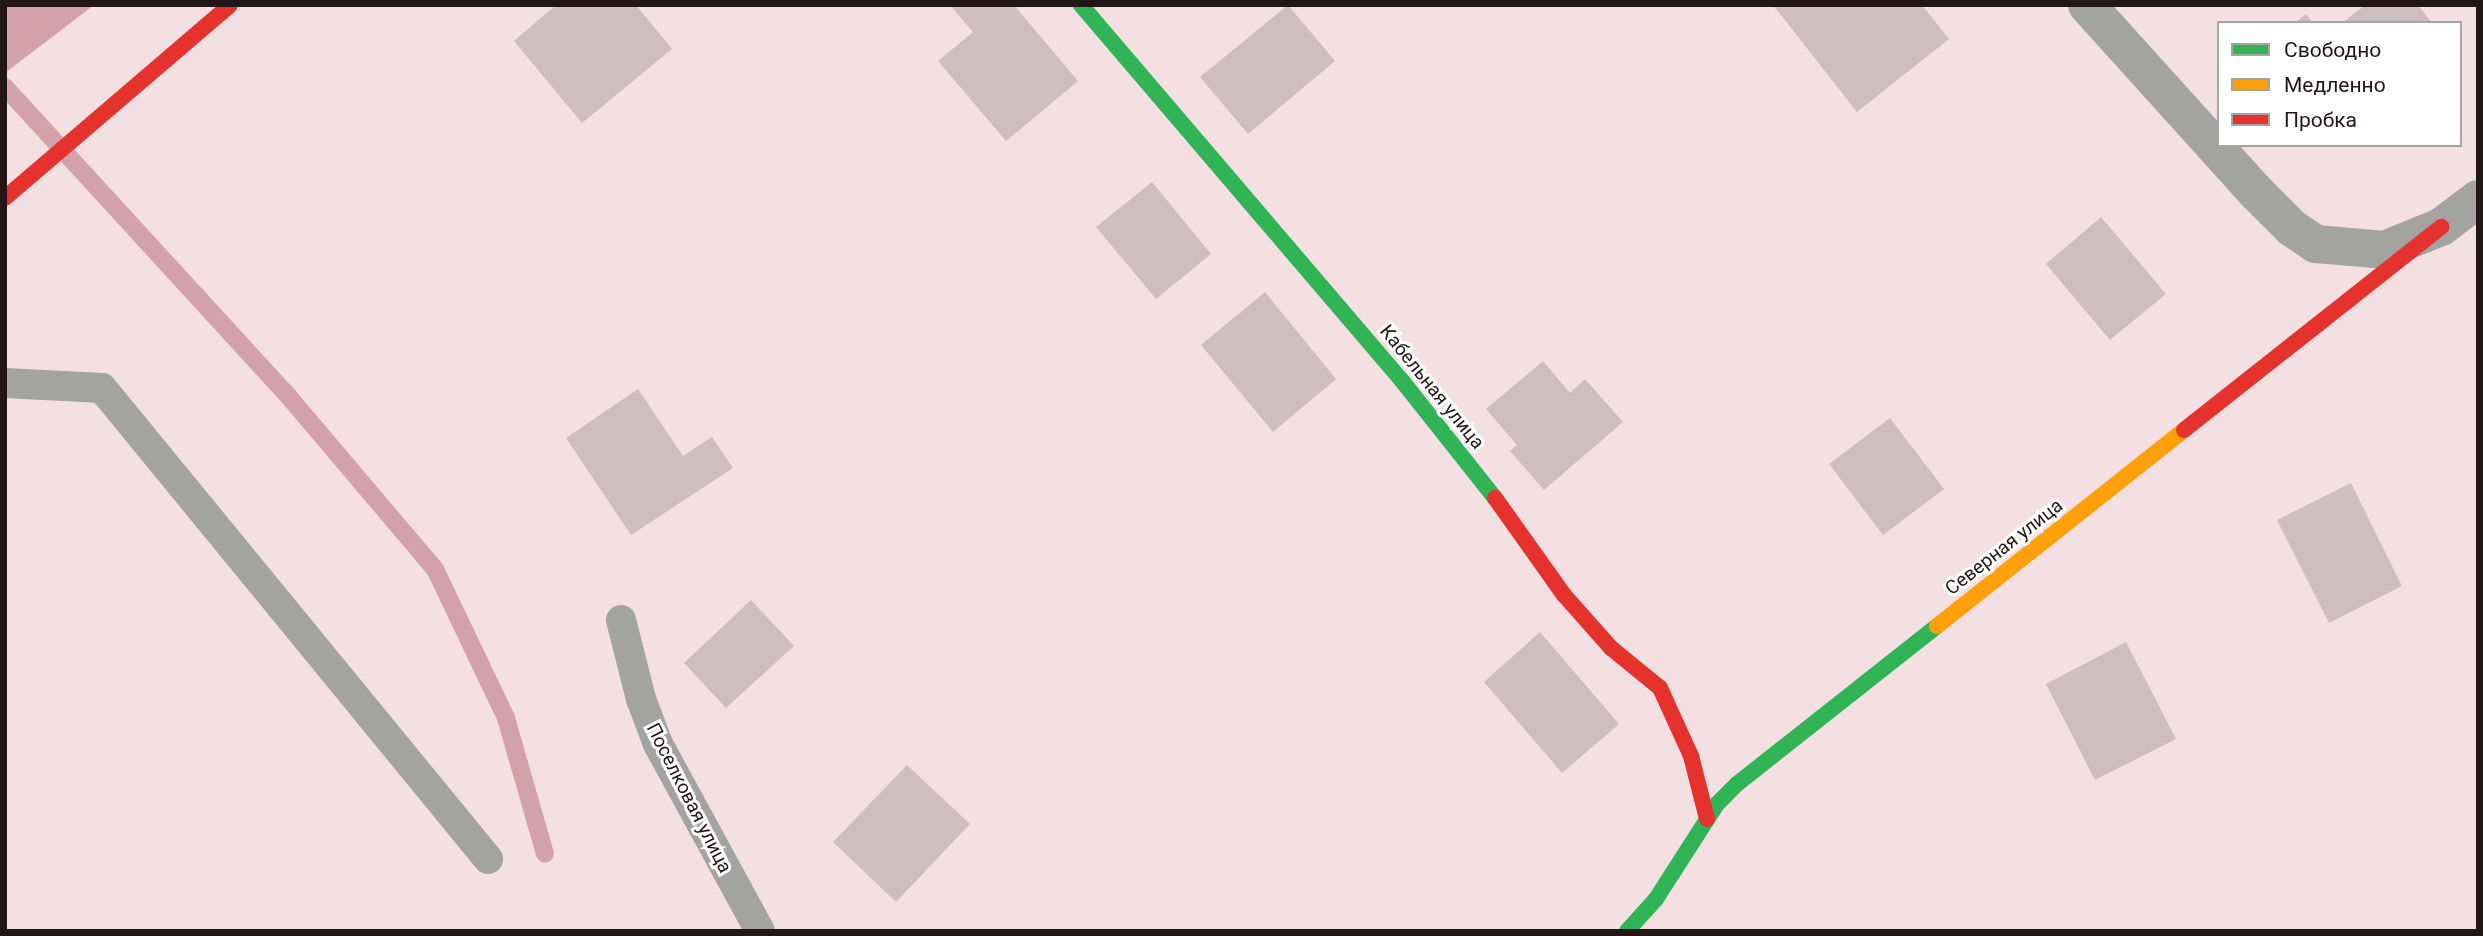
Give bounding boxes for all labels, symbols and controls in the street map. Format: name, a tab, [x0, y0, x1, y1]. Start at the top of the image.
legend	[2217, 21, 2462, 147]
text: Свободно	[2284, 38, 2381, 62]
text: Медленно	[2284, 73, 2386, 97]
text: Пробка	[2284, 108, 2357, 132]
street label: Кабельная улица	[1375, 320, 1489, 454]
street label: Северная улица	[1941, 494, 2067, 600]
street label: Поселковая улица	[641, 719, 737, 877]

